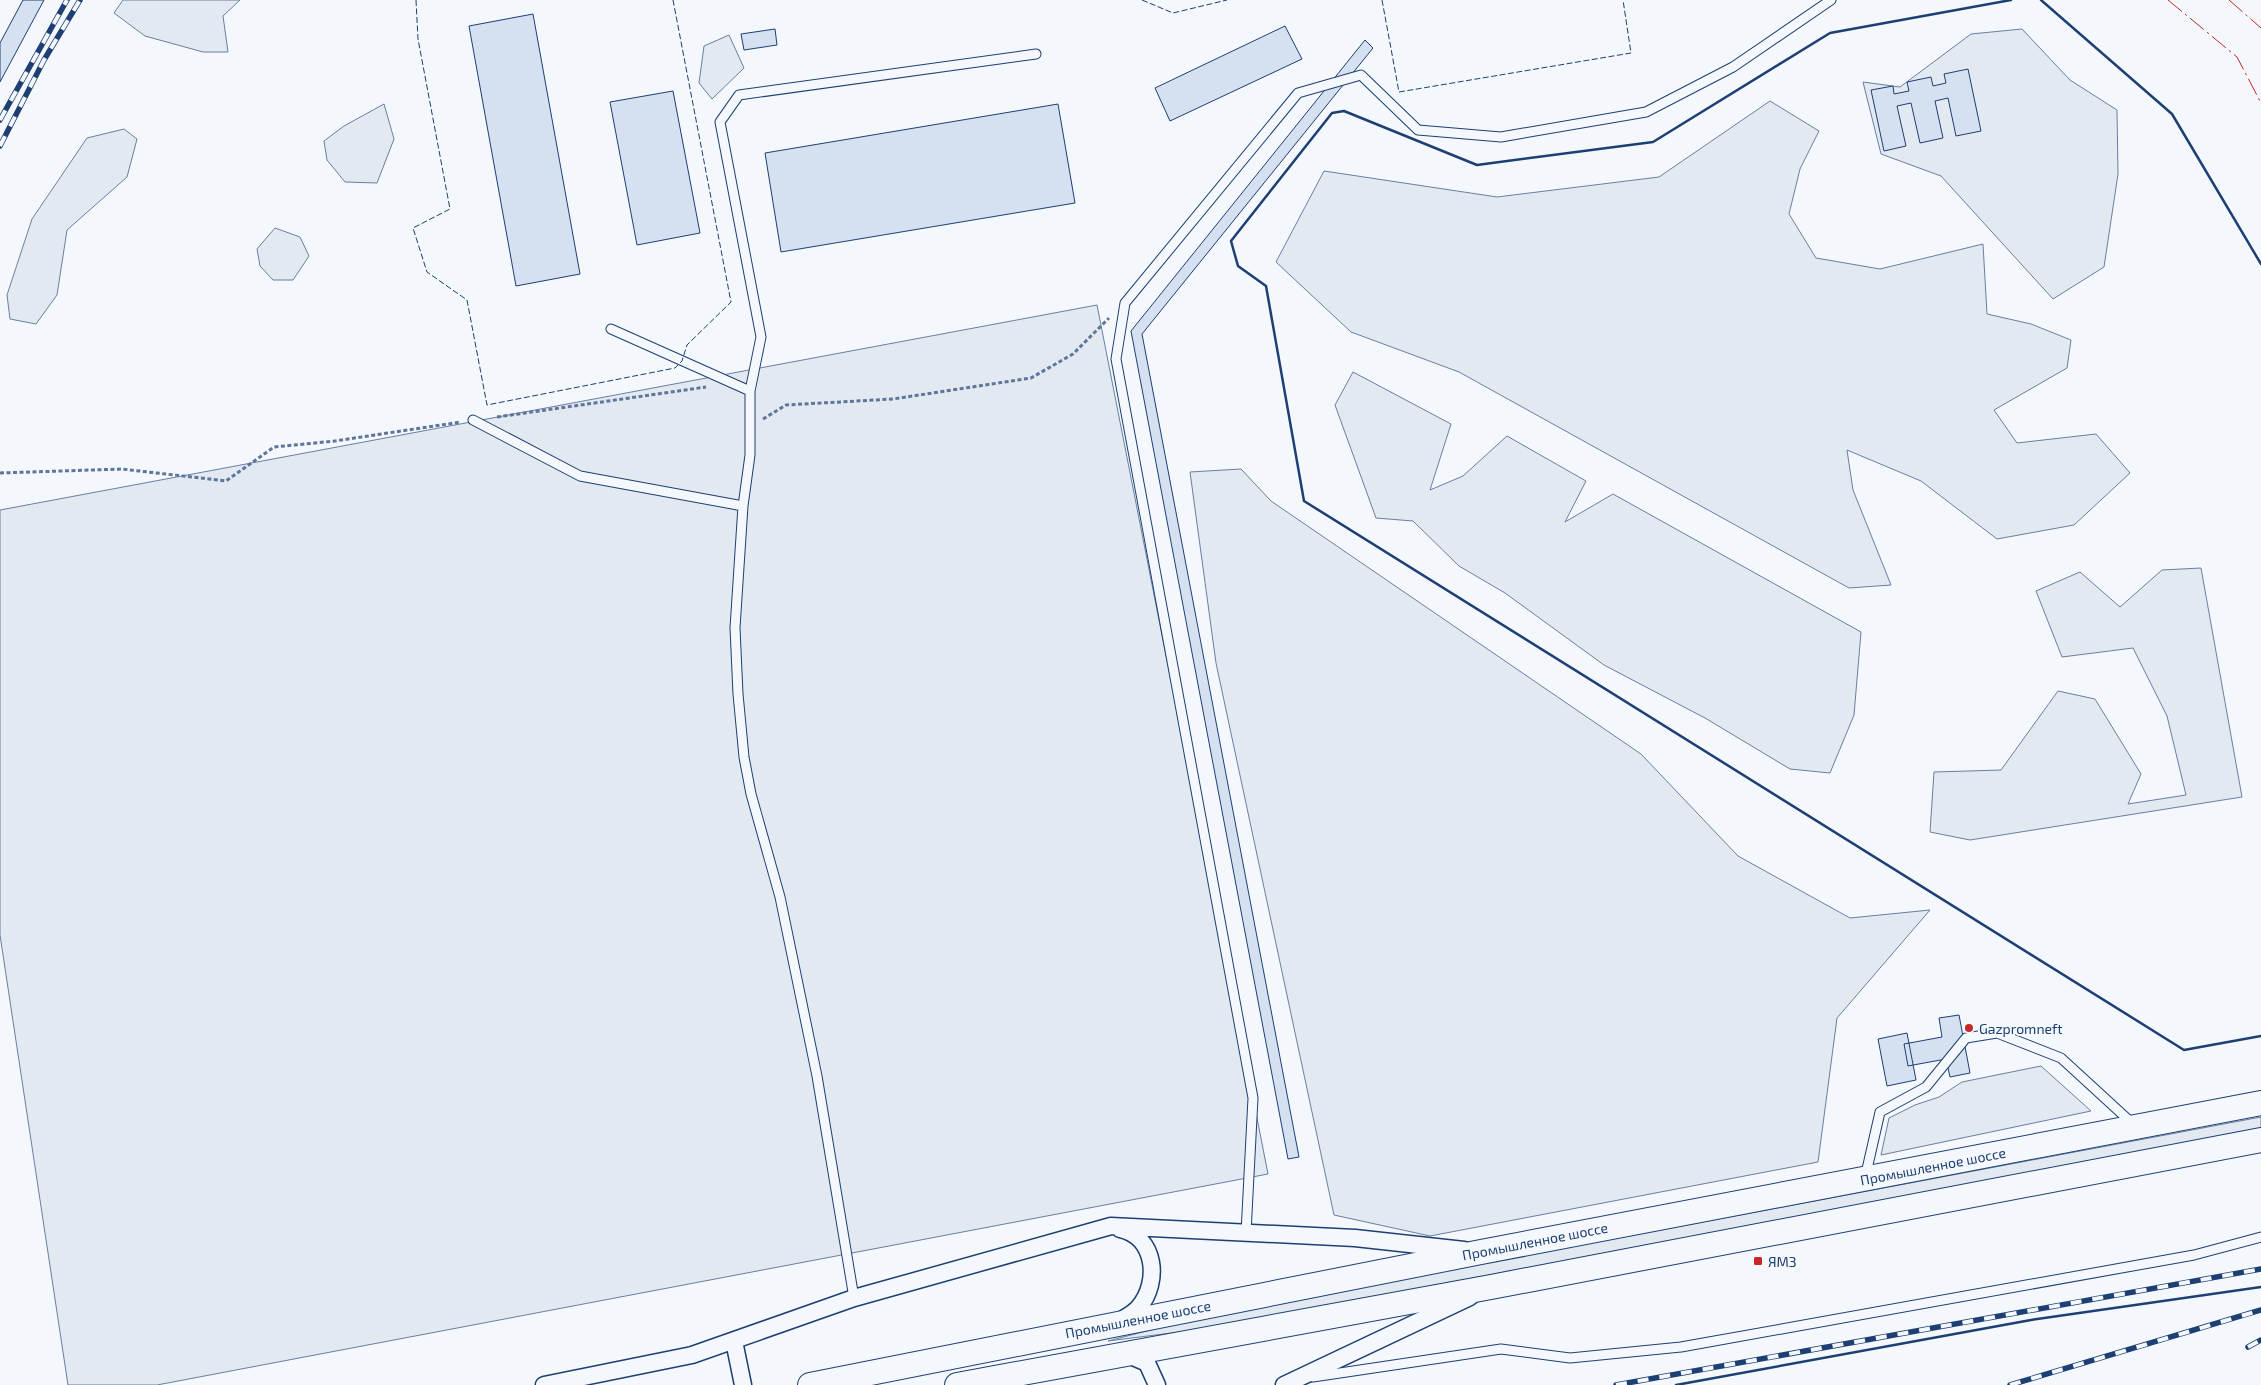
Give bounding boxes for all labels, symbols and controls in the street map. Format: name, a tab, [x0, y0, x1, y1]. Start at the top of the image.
place label: Gazpromneft	[1979, 1020, 2063, 1037]
marker: Gazpromneft	[1963, 1022, 1975, 1034]
street label: Промышленное шоссе	[1859, 1144, 2007, 1188]
street label: Промышленное шоссе	[1461, 1219, 1609, 1263]
place label: ЯМЗ	[1768, 1253, 1797, 1270]
marker: ЯМЗ	[1752, 1255, 1764, 1267]
street label: Промышленное шоссе	[1064, 1297, 1212, 1341]

